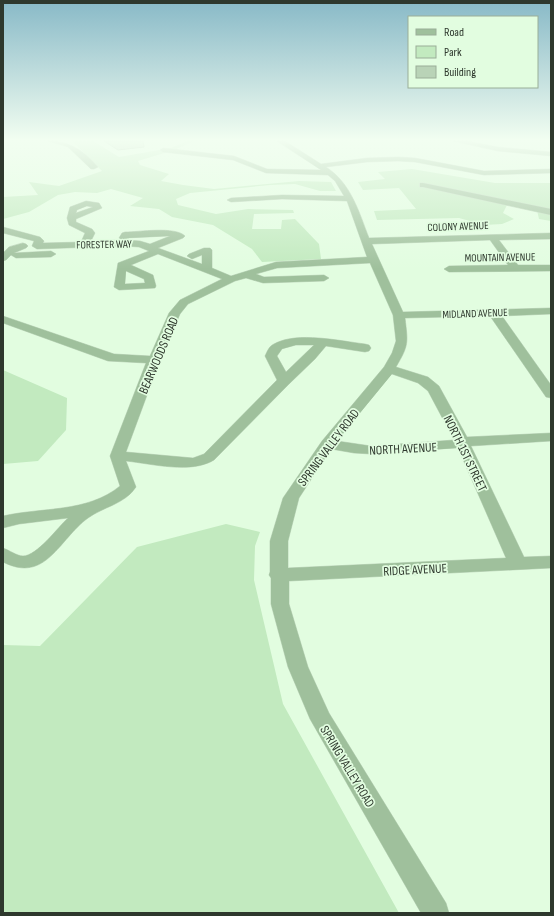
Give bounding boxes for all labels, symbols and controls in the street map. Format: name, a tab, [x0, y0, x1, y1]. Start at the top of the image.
legend	[408, 16, 538, 88]
text: Road	[444, 25, 464, 40]
text: Park	[444, 45, 462, 60]
text: Building	[444, 65, 476, 80]
street label: COLONY AVENUE	[427, 219, 489, 234]
street label: FORESTER WAY	[76, 238, 132, 251]
street label: MOUNTAIN AVENUE	[465, 250, 536, 265]
street label: MIDLAND AVENUE	[442, 306, 508, 321]
street label: BEARWOODS ROAD	[136, 315, 182, 396]
street label: SPRING VALLEY ROAD	[295, 406, 363, 489]
street label: NORTH 1ST STREET	[440, 413, 490, 494]
street label: NORTH AVENUE	[369, 439, 437, 459]
street label: RIDGE AVENUE	[383, 560, 447, 580]
street label: SPRING VALLEY ROAD	[316, 723, 378, 810]

